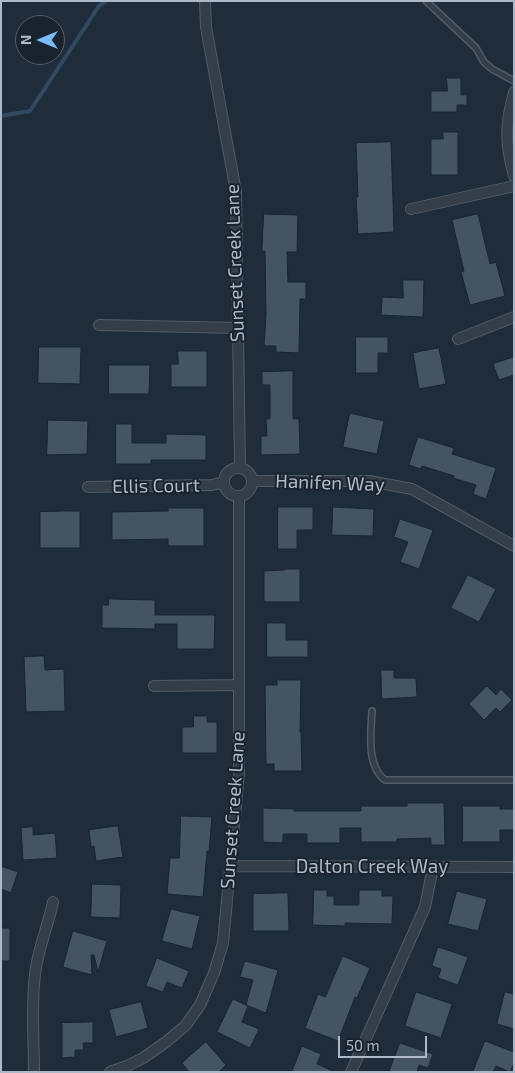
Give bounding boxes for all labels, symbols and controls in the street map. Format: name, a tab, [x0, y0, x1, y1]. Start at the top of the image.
north arrow	[15, 15, 65, 65]
text: N	[17, 35, 34, 45]
street label: Sunset Creek Lane	[221, 184, 249, 342]
street label: Hanifen Way	[275, 470, 385, 496]
street label: Ellis Court	[112, 474, 200, 498]
street label: Sunset Creek Lane	[216, 730, 250, 890]
street label: Dalton Creek Way	[296, 856, 448, 878]
scale bar	[340, 1026, 429, 1058]
text: 50 m	[346, 1036, 380, 1054]

